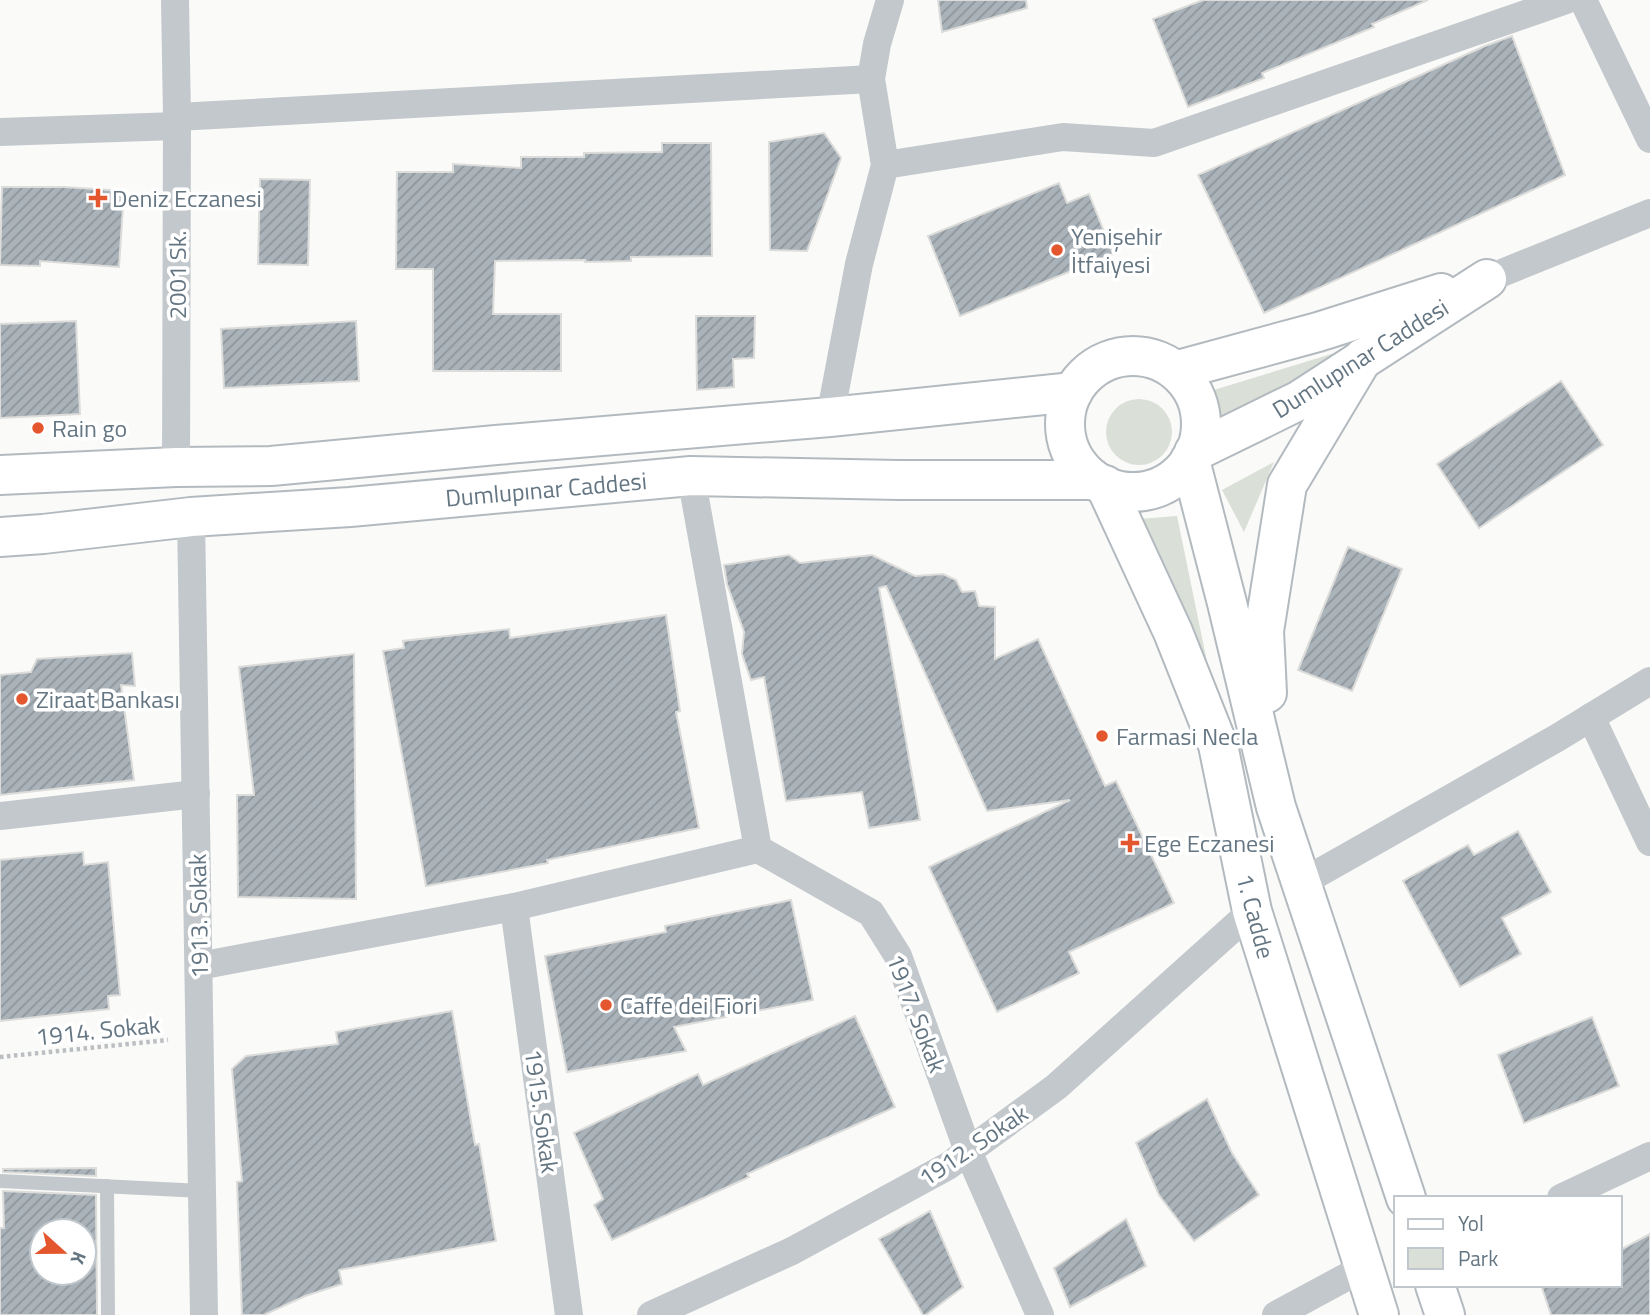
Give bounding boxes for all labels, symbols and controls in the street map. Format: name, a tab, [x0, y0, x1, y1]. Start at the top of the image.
place label: Deniz Eczanesi	[112, 180, 262, 216]
marker: Deniz Eczanesi	[90, 190, 106, 206]
place label: Yenişehir İtfaiyesi	[1071, 218, 1162, 282]
street label: 2001 Sk.	[159, 231, 195, 319]
marker: Yenişehir İtfaiyesi	[1049, 242, 1065, 258]
street label: Dumlupınar Caddesi	[1265, 289, 1455, 427]
place label: Rain go	[52, 410, 127, 446]
marker: Rain go	[30, 420, 46, 436]
street label: Dumlupınar Caddesi	[444, 462, 648, 516]
place label: Ziraat Bankası	[36, 681, 180, 717]
marker: Ziraat Bankası	[14, 691, 30, 707]
place label: Farmasi Necla	[1116, 718, 1258, 754]
marker: Farmasi Necla	[1094, 728, 1110, 744]
place label: Ege Eczanesi	[1144, 825, 1275, 861]
marker: Ege Eczanesi	[1122, 835, 1138, 851]
street label: 1913. Sokak	[179, 853, 217, 979]
street label: 1. Cadde	[1227, 870, 1285, 962]
street label: 1917. Sokak	[878, 948, 956, 1078]
place label: Caffe dei Fiori	[620, 987, 758, 1023]
marker: Caffe dei Fiori	[598, 997, 614, 1013]
street label: 1914. Sokak	[34, 1006, 162, 1054]
street label: 1915. Sokak	[515, 1047, 569, 1176]
street label: 1912. Sokak	[911, 1095, 1035, 1195]
legend	[1394, 1196, 1622, 1287]
text: Yol	[1458, 1207, 1484, 1239]
north arrow	[28, 1217, 98, 1287]
text: Park	[1458, 1242, 1498, 1274]
text: K	[64, 1248, 95, 1269]

